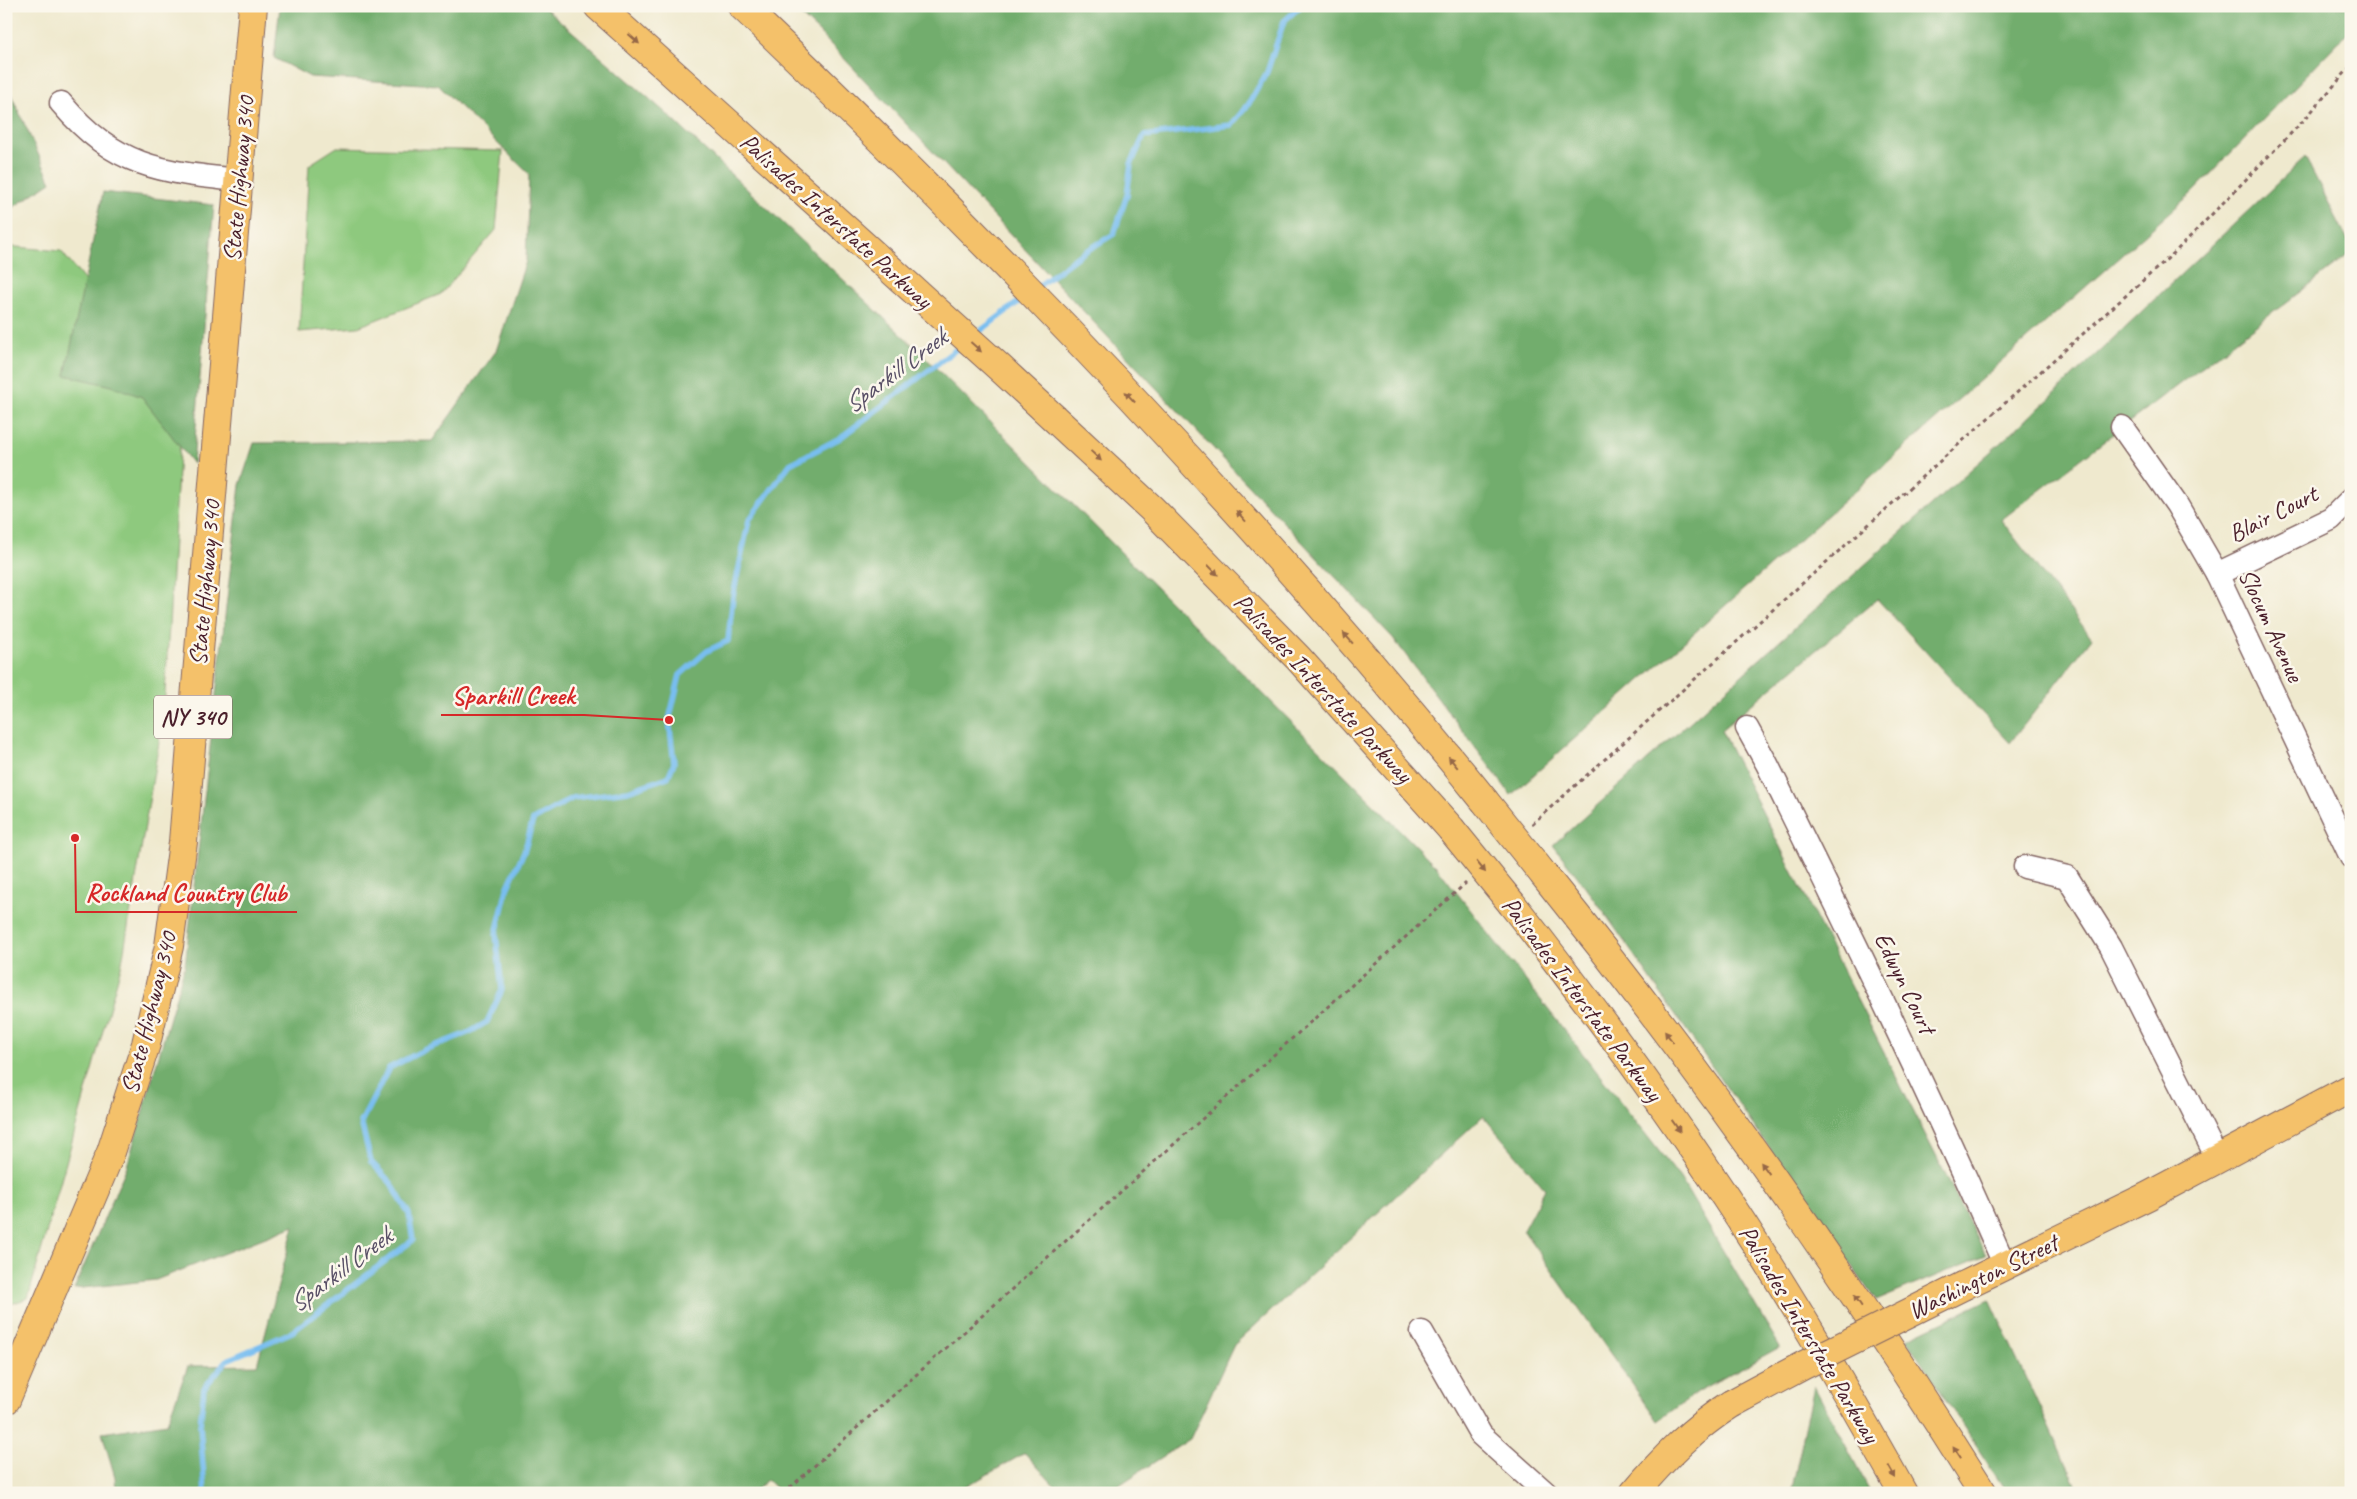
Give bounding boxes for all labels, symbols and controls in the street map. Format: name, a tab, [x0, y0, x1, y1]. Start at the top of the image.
one-way arrow	[628, 33, 640, 45]
street label: State Highway 340	[216, 93, 262, 263]
street label: Palisades Interstate Parkway	[733, 126, 940, 317]
water label: Sparkill Creek	[837, 319, 957, 420]
one-way arrow	[970, 341, 982, 353]
one-way arrow	[1125, 390, 1136, 403]
one-way arrow	[1090, 450, 1102, 462]
street label: Blair Court	[2223, 477, 2325, 550]
street label: State Highway 340	[182, 497, 228, 667]
one-way arrow	[1235, 510, 1246, 523]
one-way arrow	[1207, 563, 1219, 575]
street label: Slocum Avenue	[2231, 563, 2312, 688]
street label: Palisades Interstate Parkway	[1227, 586, 1420, 791]
one-way arrow	[1343, 631, 1354, 644]
callout: Sparkill Creek	[441, 674, 584, 715]
text: Sparkill Creek	[452, 679, 577, 712]
road number: NY 340	[154, 696, 232, 739]
one-way arrow	[1448, 756, 1459, 769]
one-way arrow	[1476, 860, 1487, 873]
callout: Rockland Country Club	[76, 871, 297, 912]
text: Rockland Country Club	[85, 876, 288, 909]
street label: Palisades Interstate Parkway	[1495, 890, 1670, 1109]
street label: State Highway 340	[113, 927, 185, 1097]
street label: Edwyn Court	[1867, 927, 1945, 1042]
one-way arrow	[1664, 1031, 1675, 1044]
one-way arrow	[1671, 1119, 1681, 1133]
one-way arrow	[1760, 1161, 1770, 1175]
water label: Sparkill Creek	[282, 1218, 402, 1319]
street label: Palisades Interstate Parkway	[1731, 1219, 1887, 1450]
street label: Washington Street	[1903, 1225, 2066, 1327]
one-way arrow	[1853, 1294, 1863, 1308]
one-way arrow	[1952, 1445, 1962, 1458]
one-way arrow	[1887, 1465, 1896, 1478]

